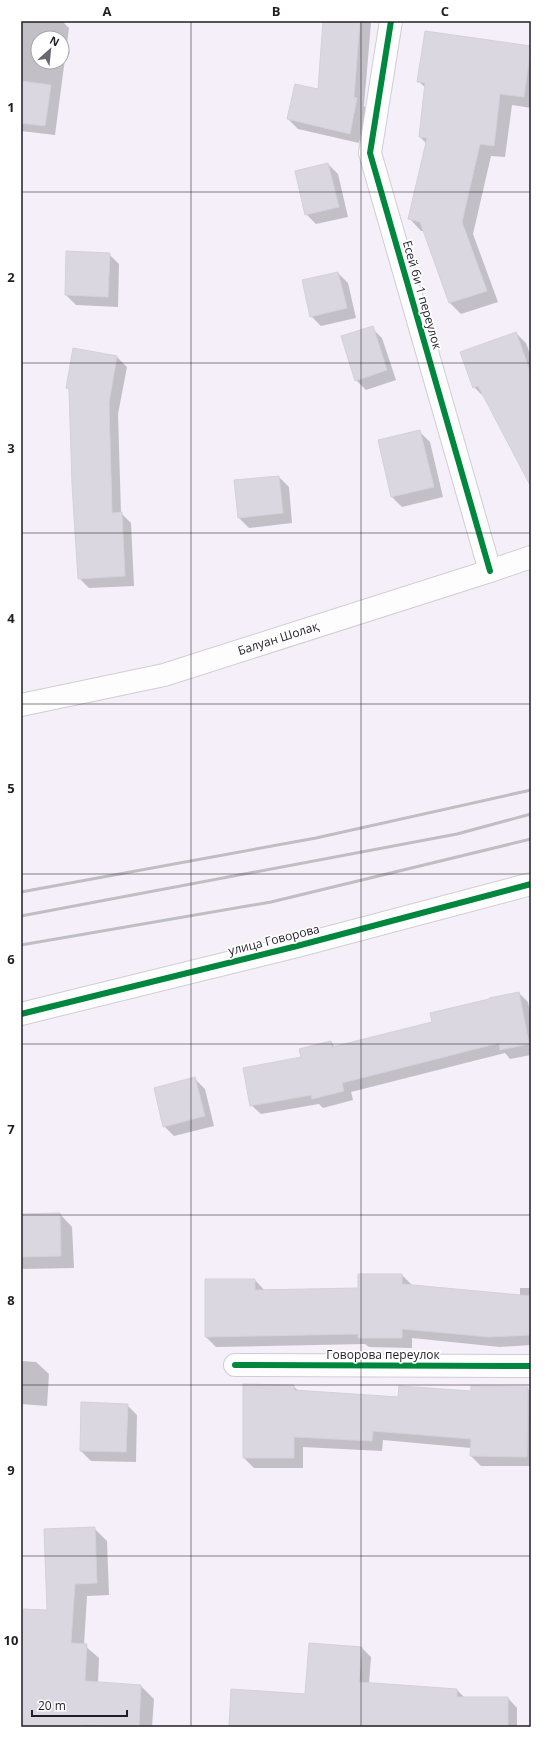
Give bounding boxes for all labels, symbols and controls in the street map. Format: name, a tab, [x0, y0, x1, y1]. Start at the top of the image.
text: A	[103, 2, 112, 20]
text: B	[272, 2, 281, 20]
text: C	[441, 2, 449, 20]
north arrow	[30, 30, 70, 70]
text: N	[47, 32, 62, 49]
text: 1	[7, 98, 15, 116]
street label: Есей би 1 переулок	[399, 239, 446, 352]
text: 2	[7, 268, 15, 286]
text: 3	[7, 439, 15, 457]
text: 4	[7, 609, 15, 627]
street label: Балуан Шолақ	[235, 617, 321, 659]
text: 5	[7, 779, 15, 797]
street label: улица Говорова	[226, 920, 321, 959]
text: 6	[7, 950, 15, 968]
text: 7	[7, 1120, 15, 1138]
text: 8	[7, 1291, 15, 1309]
street label: Говорова переулок	[326, 1346, 440, 1363]
text: 9	[7, 1461, 15, 1479]
text: 10	[4, 1631, 18, 1649]
scale bar	[32, 1692, 127, 1718]
text: 20 m	[38, 1697, 66, 1714]

